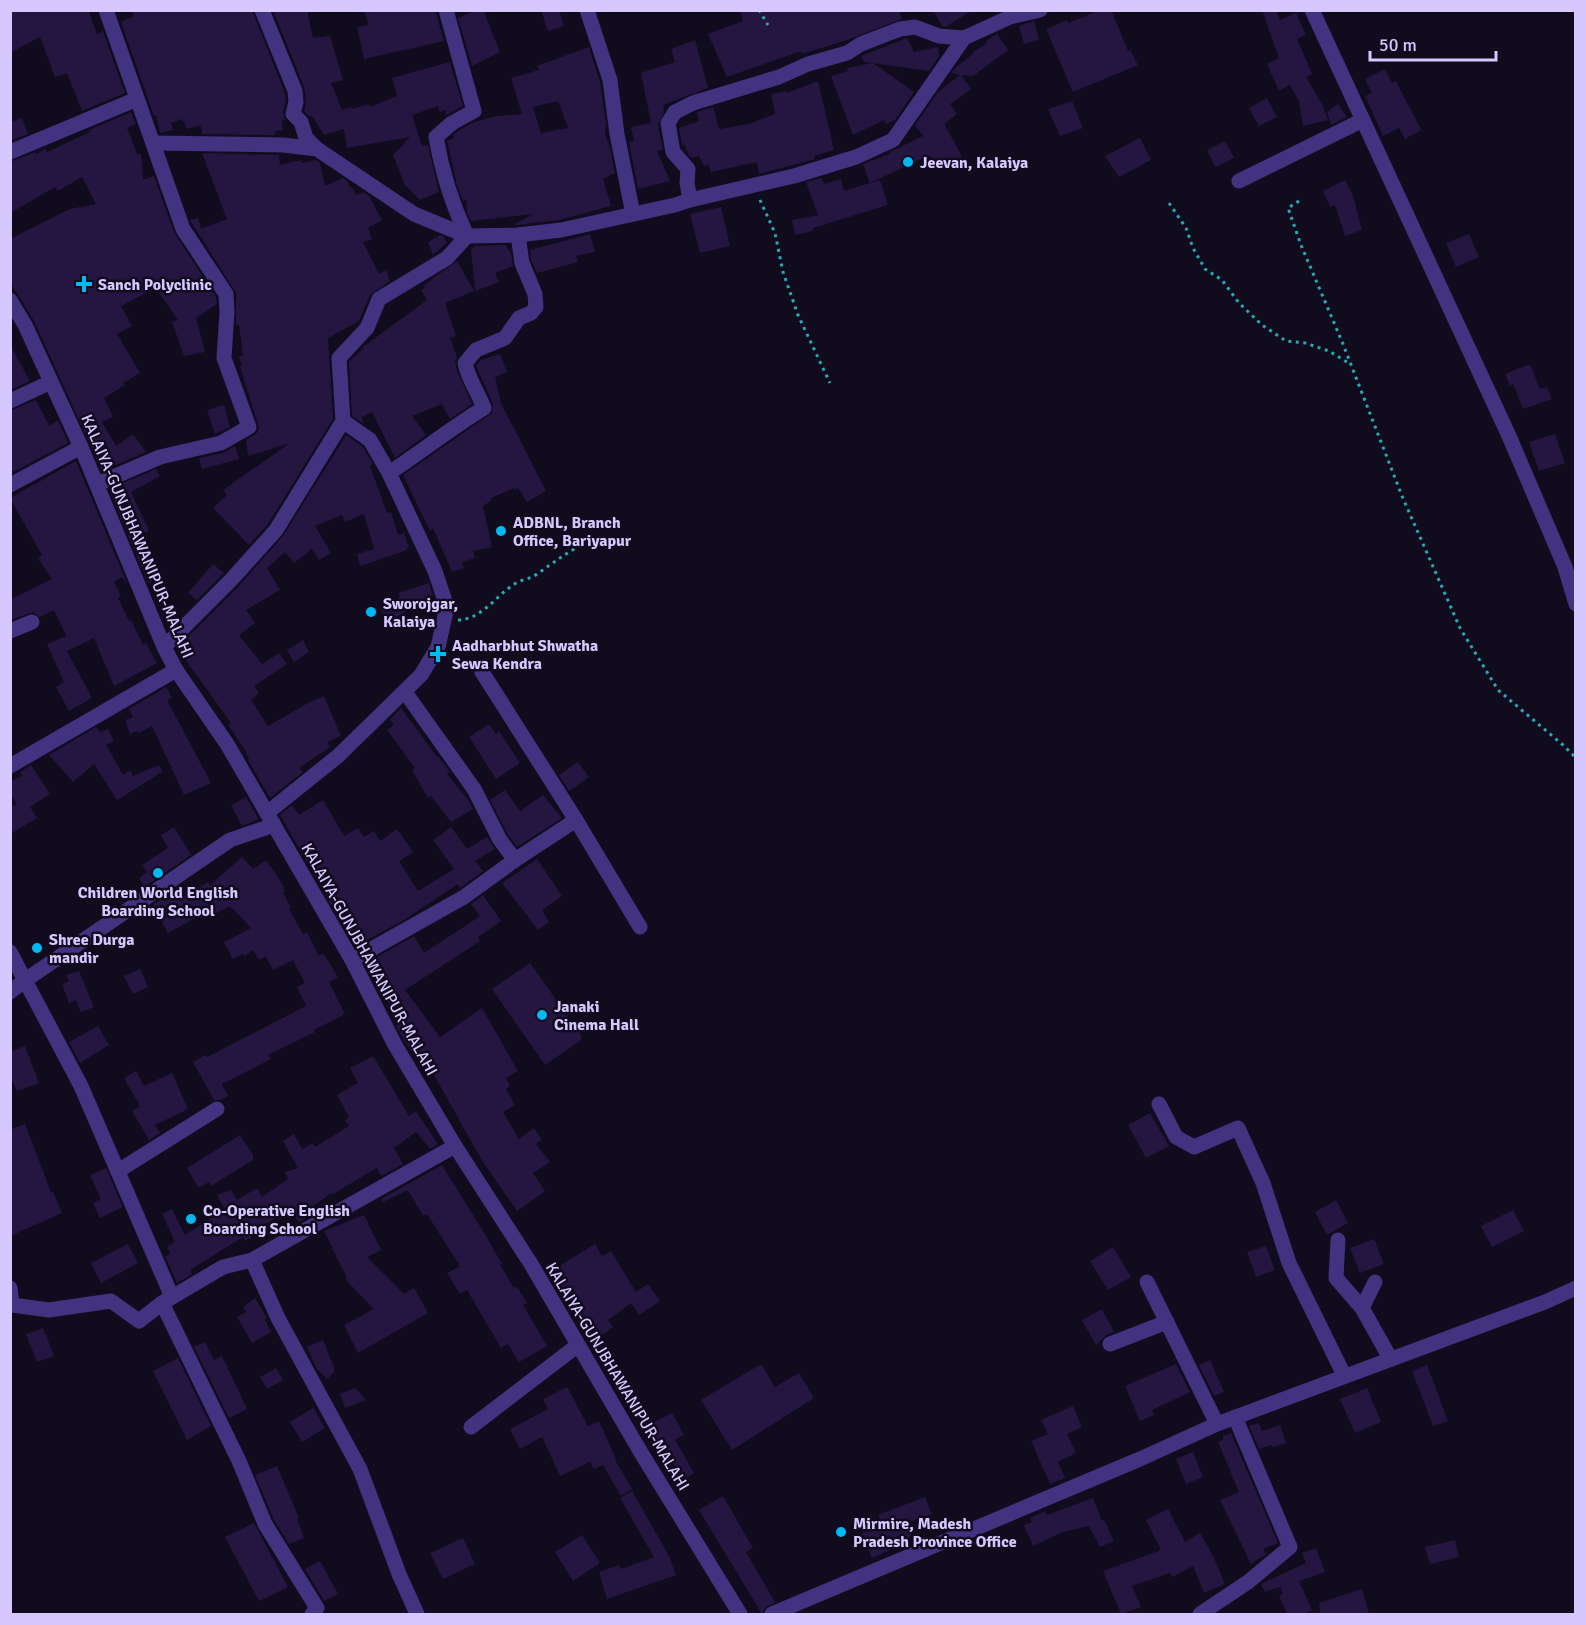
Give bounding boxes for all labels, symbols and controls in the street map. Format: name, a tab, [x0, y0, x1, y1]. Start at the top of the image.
scale bar	[1370, 24, 1496, 62]
text: 50 m	[1379, 34, 1417, 56]
place label: Jeevan, Kalaiya	[920, 153, 1028, 173]
marker: Jeevan, Kalaiya	[901, 155, 915, 169]
marker: Sanch Polyclinic	[75, 275, 93, 293]
place label: Sanch Polyclinic	[98, 275, 212, 295]
street label: KALAIYA-GUNJBHAWANIPUR-MALAHI	[77, 411, 198, 661]
place label: ADBNL, Branch Office, Bariyapur	[513, 513, 632, 551]
marker: ADBNL, Branch Office, Bariyapur	[494, 524, 508, 538]
place label: Sworojgar, Kalaiya	[383, 594, 458, 632]
marker: Sworojgar, Kalaiya	[364, 605, 378, 619]
place label: Aadharbhut Shwatha Sewa Kendra	[452, 636, 598, 674]
marker: Aadharbhut Shwatha Sewa Kendra	[429, 645, 447, 663]
street label: KALAIYA-GUNJBHAWANIPUR-MALAHI	[297, 840, 442, 1079]
marker: Children World English Boarding School	[151, 866, 165, 880]
place label: Children World English Boarding School	[78, 883, 239, 921]
place label: Shree Durga mandir	[49, 930, 135, 968]
marker: Shree Durga mandir	[30, 941, 44, 955]
place label: Janaki Cinema Hall	[554, 997, 639, 1035]
marker: Janaki Cinema Hall	[535, 1008, 549, 1022]
place label: Co-Operative English Boarding School	[203, 1201, 350, 1239]
marker: Co-Operative English Boarding School	[184, 1212, 198, 1226]
street label: KALAIYA-GUNJBHAWANIPUR-MALAHI	[541, 1259, 693, 1494]
place label: Mirmire, Madesh Pradesh Province Office	[853, 1514, 1017, 1552]
marker: Mirmire, Madesh Pradesh Province Office	[834, 1525, 848, 1539]

